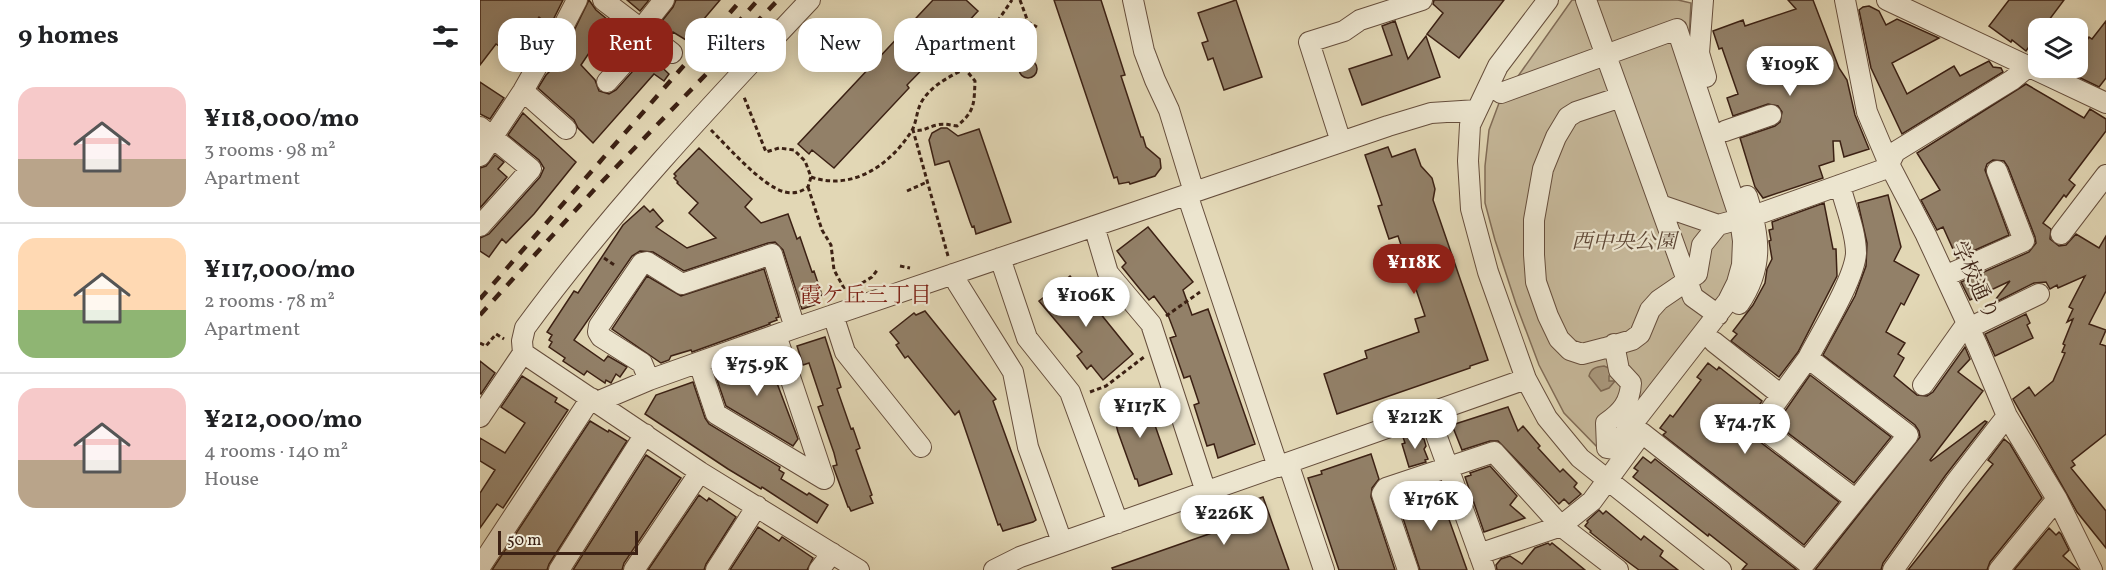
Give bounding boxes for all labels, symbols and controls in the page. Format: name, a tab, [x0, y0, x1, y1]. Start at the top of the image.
text: 9 homes	[18, 18, 119, 54]
chip: Buy	[498, 18, 576, 72]
chip: Rent	[588, 18, 673, 72]
chip: Filters	[685, 18, 786, 72]
chip: New	[798, 18, 882, 72]
chip: Apartment	[894, 18, 1037, 72]
map controls	[2028, 18, 2088, 78]
button: layers	[2028, 18, 2088, 78]
icon: filters	[429, 20, 462, 53]
pin: ¥109K	[1748, 46, 1832, 97]
text: ¥109K	[1761, 51, 1819, 79]
text: ¥118,000/mo	[204, 101, 359, 137]
icon: home	[66, 111, 138, 183]
text: 3 rooms · 98 m²	[204, 137, 336, 165]
text: Apartment	[204, 165, 300, 193]
park label: 西中央公園	[1572, 228, 1679, 257]
street label: 学校通り	[1943, 237, 2005, 325]
pin: ¥118K	[1372, 244, 1456, 295]
text: ¥118K	[1387, 249, 1441, 277]
text: ¥117,000/mo	[204, 252, 355, 288]
icon: home	[66, 262, 138, 334]
pin: ¥106K	[1044, 277, 1128, 328]
district label: 霞ケ丘三丁目	[800, 281, 932, 312]
text: ¥106K	[1057, 282, 1115, 310]
text: 2 rooms · 78 m²	[204, 288, 335, 316]
text: Apartment	[204, 316, 300, 344]
pin: ¥75.9K	[708, 346, 806, 397]
text: ¥75.9K	[725, 351, 789, 379]
pin: ¥117K	[1098, 388, 1182, 439]
text: ¥117K	[1114, 393, 1166, 421]
pin: ¥212K	[1373, 399, 1457, 450]
text: ¥212,000/mo	[204, 402, 362, 438]
text: ¥212K	[1387, 404, 1443, 432]
pin: ¥74.7K	[1696, 404, 1794, 455]
text: ¥74.7K	[1714, 409, 1776, 437]
icon: home	[66, 412, 138, 484]
text: 4 rooms · 140 m²	[204, 438, 348, 466]
text: House	[204, 466, 259, 494]
pin: ¥176K	[1389, 481, 1473, 532]
text: ¥176K	[1403, 486, 1459, 514]
pin: ¥226K	[1182, 495, 1266, 546]
text: ¥226K	[1195, 500, 1253, 528]
scale bar	[498, 528, 638, 556]
text: 50 m	[507, 530, 541, 552]

